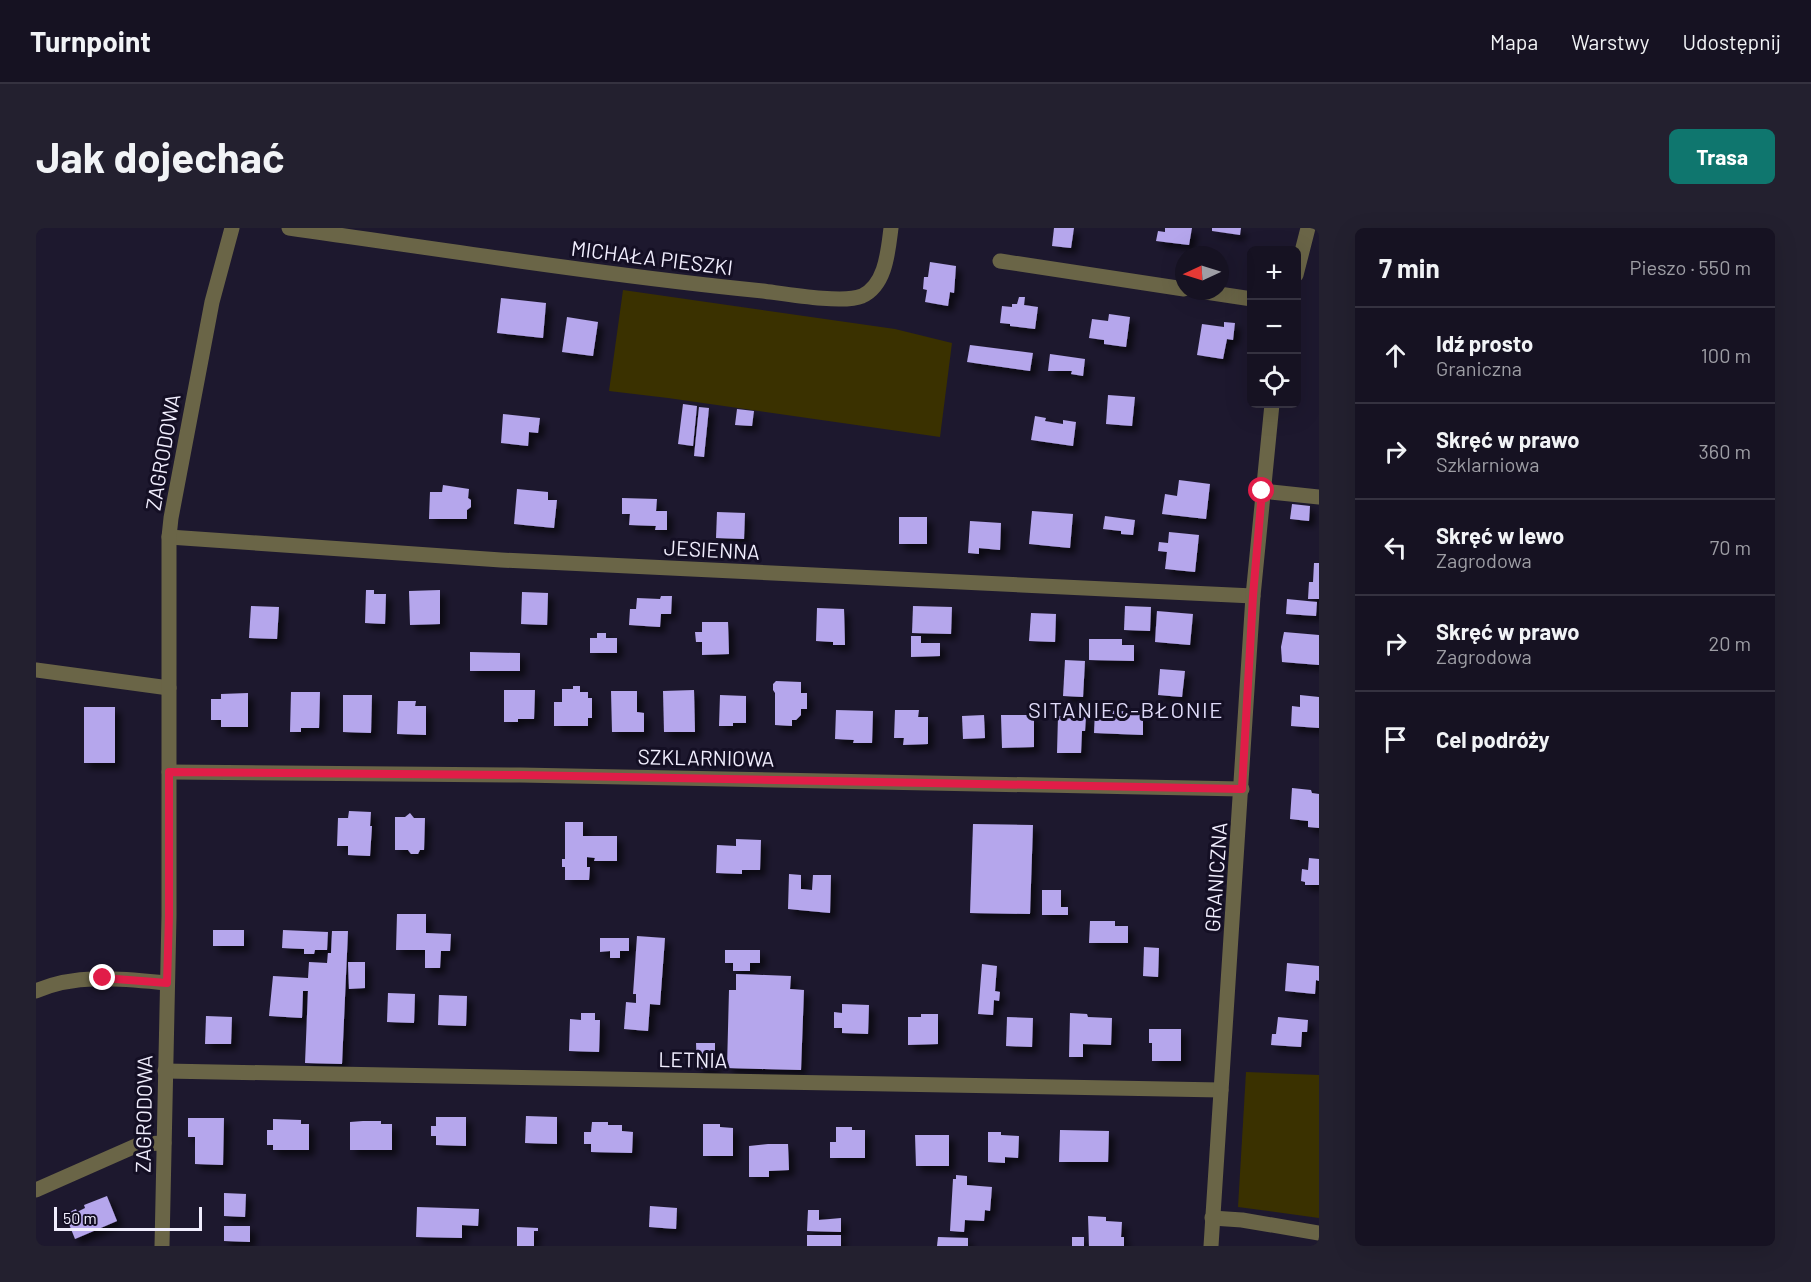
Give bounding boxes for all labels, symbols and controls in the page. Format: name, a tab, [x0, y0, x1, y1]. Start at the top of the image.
text: Turnpoint	[30, 24, 151, 58]
text: Mapa	[1490, 29, 1538, 54]
text: Warstwy	[1571, 29, 1649, 54]
text: Udostępnij	[1682, 29, 1781, 54]
button: Trasa	[1669, 129, 1775, 184]
text: Jak dojechać	[36, 131, 284, 181]
street label: MICHAŁA PIESZKI	[570, 235, 734, 279]
north arrow	[1175, 246, 1229, 300]
map controls	[1247, 246, 1301, 408]
button: +	[1247, 246, 1301, 300]
text: 7 min	[1379, 252, 1440, 283]
text: Pieszo · 550 m	[1630, 255, 1751, 279]
button: −	[1247, 300, 1301, 354]
text: Idź prosto	[1436, 330, 1533, 356]
icon: ahead	[1379, 339, 1412, 372]
text: 100 m	[1701, 343, 1751, 367]
button: locate	[1247, 354, 1301, 408]
text: Graniczna	[1436, 356, 1522, 380]
street label: ZAGRODOWA	[139, 392, 185, 512]
text: Skręć w prawo	[1436, 426, 1580, 452]
icon: right	[1379, 435, 1412, 468]
text: 360 m	[1699, 439, 1751, 463]
text: Szklarniowa	[1436, 452, 1540, 476]
route start	[1248, 477, 1274, 503]
text: Skręć w lewo	[1436, 522, 1564, 548]
icon: left	[1379, 531, 1412, 564]
street label: JESIENNA	[663, 534, 761, 564]
text: 70 m	[1710, 535, 1751, 559]
text: Zagrodowa	[1436, 548, 1532, 572]
text: Skręć w prawo	[1436, 618, 1580, 644]
icon: right	[1379, 627, 1412, 660]
text: 20 m	[1708, 631, 1751, 655]
text: Zagrodowa	[1436, 644, 1532, 668]
district label: SITANIEC-BŁONIE	[1028, 696, 1224, 722]
icon: arrive	[1379, 723, 1412, 756]
text: Cel podróży	[1436, 726, 1550, 752]
street label: SZKLARNIOWA	[637, 743, 775, 771]
street label: GRANICZNA	[1199, 821, 1231, 933]
route end	[89, 964, 115, 990]
street label: LETNIA	[658, 1046, 728, 1072]
street label: ZAGRODOWA	[129, 1055, 157, 1173]
scale bar	[54, 1204, 202, 1232]
text: 50 m	[63, 1208, 97, 1227]

